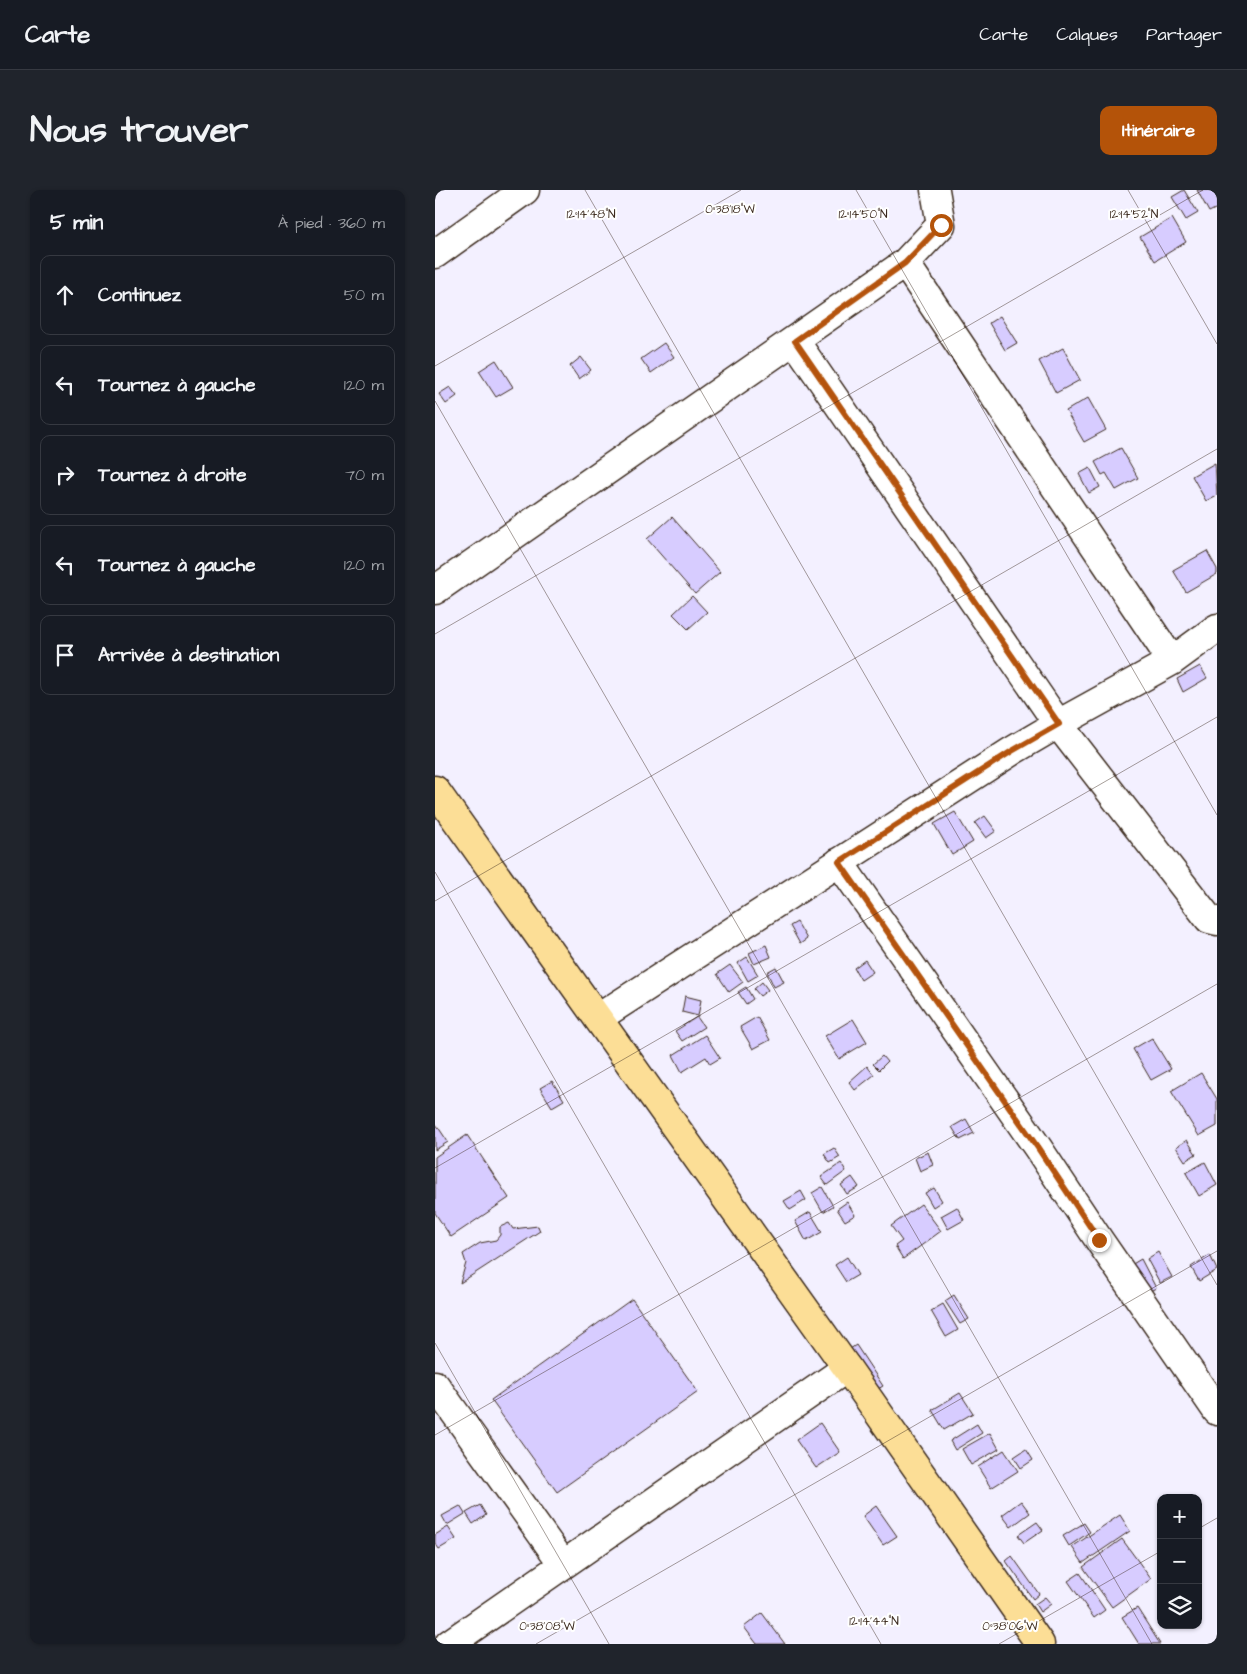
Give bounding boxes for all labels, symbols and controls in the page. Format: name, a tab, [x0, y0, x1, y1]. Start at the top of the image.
text: Carte	[25, 18, 90, 52]
text: Carte	[979, 22, 1028, 47]
text: Calques	[1056, 22, 1118, 47]
text: Partager	[1146, 22, 1222, 47]
text: Nous trouver	[30, 106, 248, 155]
button: Itinéraire	[1100, 106, 1217, 155]
text: 0°38'18"W	[705, 201, 755, 218]
text: 12°14'48"N	[567, 206, 616, 223]
text: 12°14'50"N	[838, 206, 888, 223]
text: 12°14'52"N	[1110, 206, 1159, 223]
text: 5 min	[50, 208, 103, 237]
text: À pied · 360 m	[278, 212, 385, 234]
route start	[930, 214, 953, 237]
icon: ahead	[51, 281, 79, 309]
text: Continuez	[98, 282, 181, 309]
text: 50 m	[344, 284, 384, 306]
icon: left	[51, 371, 79, 399]
text: Tournez à gauche	[98, 372, 256, 399]
text: 120 m	[344, 374, 384, 396]
icon: right	[51, 461, 79, 489]
text: Tournez à droite	[98, 462, 246, 489]
text: 70 m	[345, 464, 384, 486]
icon: left	[51, 551, 79, 579]
text: Tournez à gauche	[98, 552, 256, 579]
text: 120 m	[344, 554, 384, 576]
icon: arrive	[51, 641, 79, 669]
text: Arrivée à destination	[98, 642, 279, 669]
route end	[1088, 1229, 1111, 1252]
map controls	[1157, 1494, 1202, 1629]
button: +	[1157, 1494, 1202, 1539]
button: −	[1157, 1539, 1202, 1584]
button: layers	[1157, 1584, 1202, 1629]
text: 12°14'44"N	[849, 1613, 899, 1630]
text: 0°38'08"W	[519, 1618, 575, 1635]
text: 0°38'06"W	[982, 1618, 1038, 1635]

